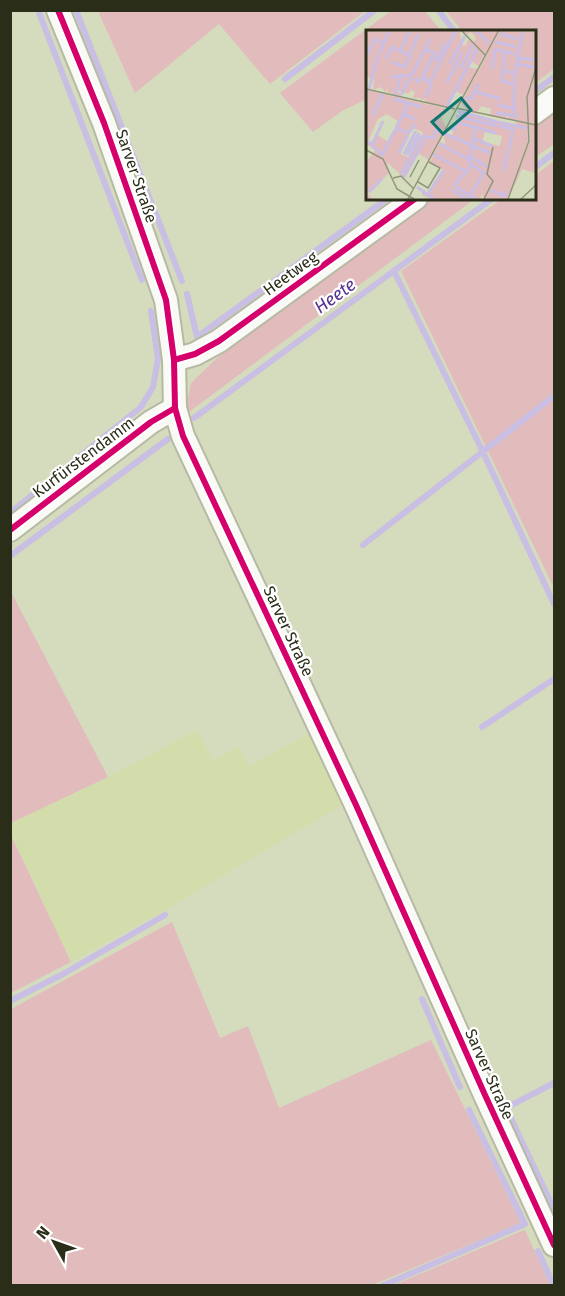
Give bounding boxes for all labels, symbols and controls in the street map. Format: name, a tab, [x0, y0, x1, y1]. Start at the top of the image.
inset map	[366, 30, 535, 200]
street label: Sarver Straße	[112, 127, 161, 225]
street label: Heetweg	[259, 247, 322, 299]
water label: Heete	[310, 274, 360, 318]
street label: Kurfürstendamm	[29, 413, 138, 502]
street label: Sarver Straße	[259, 583, 318, 679]
street label: Sarver Straße	[461, 1026, 518, 1123]
north arrow	[24, 1212, 84, 1272]
text: N	[32, 1223, 54, 1243]

